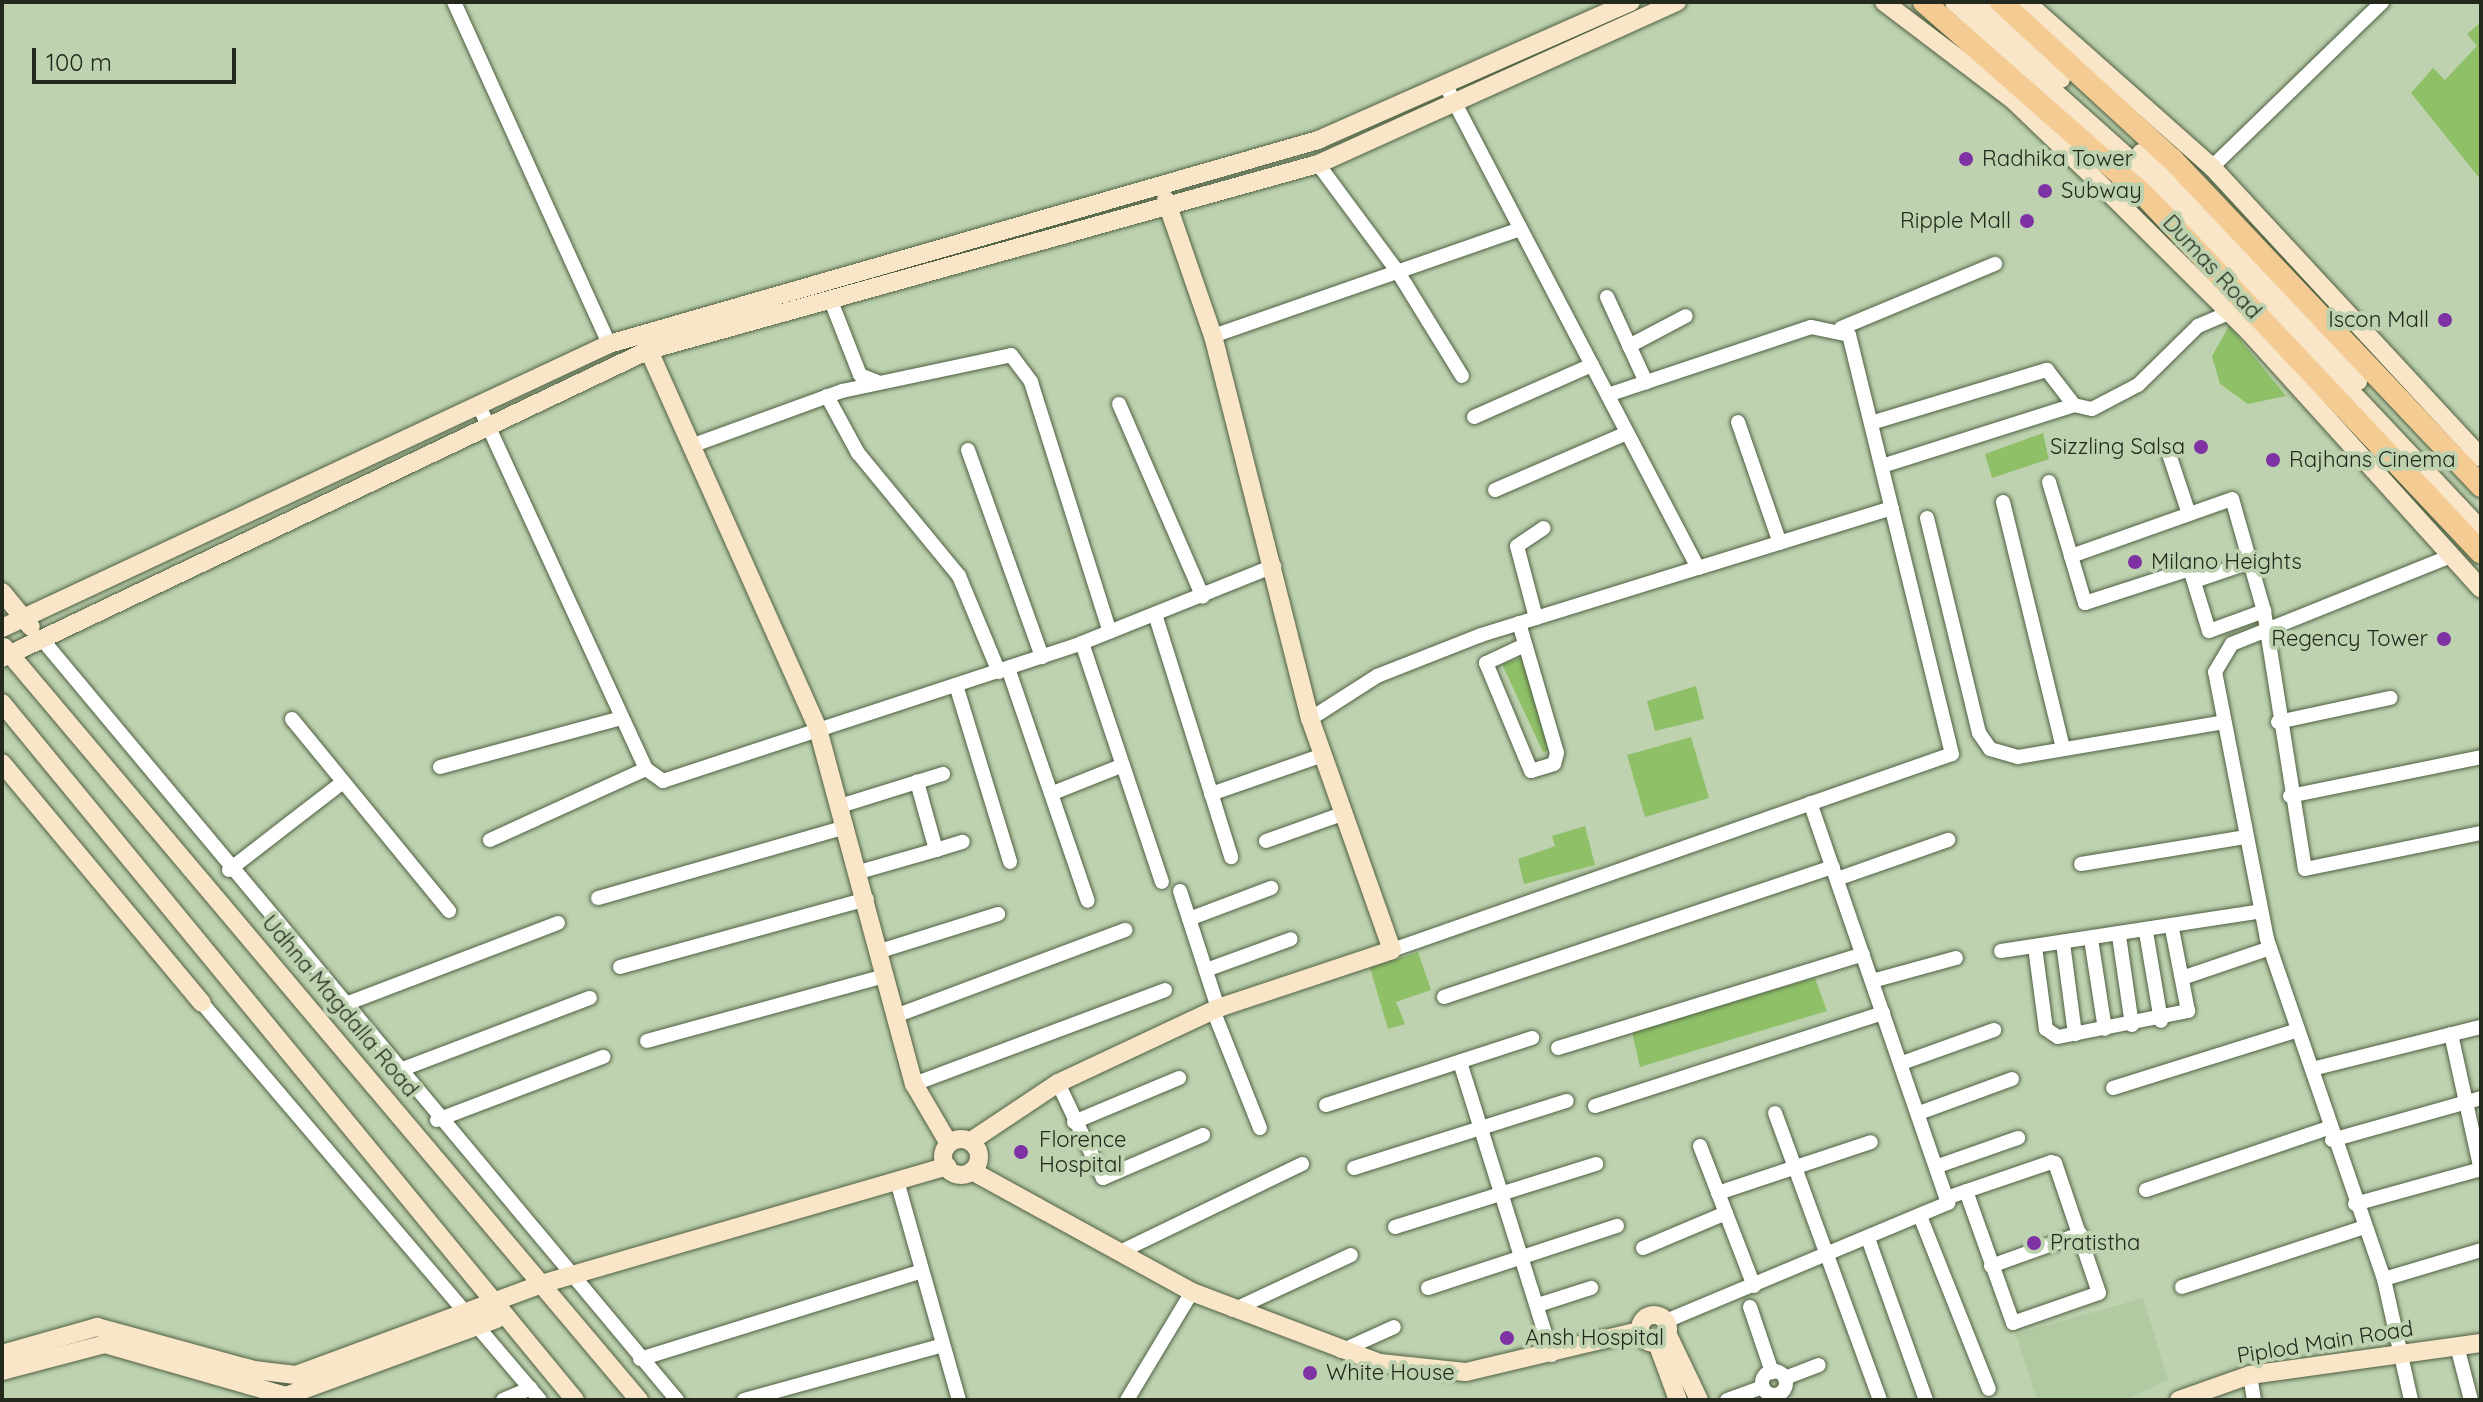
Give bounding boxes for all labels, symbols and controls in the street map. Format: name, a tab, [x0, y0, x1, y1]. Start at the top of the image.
scale bar	[36, 32, 240, 82]
text: 100 m	[46, 47, 112, 77]
place label: Radhika Tower	[1982, 146, 2133, 172]
marker: Radhika Tower	[1957, 150, 1975, 168]
place label: Subway	[2061, 178, 2142, 204]
marker: Subway	[2036, 182, 2054, 200]
place label: Ripple Mall	[1900, 208, 2011, 234]
street label: Dumas Road	[2157, 209, 2267, 325]
marker: Ripple Mall	[2018, 212, 2036, 230]
place label: Iscon Mall	[2328, 307, 2429, 333]
marker: Iscon Mall	[2436, 311, 2454, 329]
place label: Sizzling Salsa	[2050, 434, 2185, 460]
marker: Sizzling Salsa	[2192, 438, 2210, 456]
place label: Rajhans Cinema	[2289, 447, 2456, 473]
marker: Rajhans Cinema	[2264, 451, 2282, 469]
place label: Milano Heights	[2151, 549, 2302, 575]
marker: Milano Heights	[2126, 553, 2144, 571]
place label: Regency Tower	[2271, 626, 2428, 652]
marker: Regency Tower	[2435, 630, 2453, 648]
street label: Udhna Magdalla Road	[256, 910, 424, 1102]
place label: Florence Hospital	[1039, 1126, 1127, 1178]
marker: Florence Hospital	[1010, 1141, 1032, 1163]
place label: Pratistha	[2050, 1230, 2140, 1256]
marker: Pratistha	[2025, 1234, 2043, 1252]
street label: Piplod Main Road	[2235, 1315, 2415, 1369]
place label: Ansh Hospital	[1525, 1325, 1664, 1351]
marker: Ansh Hospital	[1496, 1327, 1518, 1349]
place label: White House	[1326, 1360, 1455, 1386]
marker: White House	[1301, 1364, 1319, 1382]

